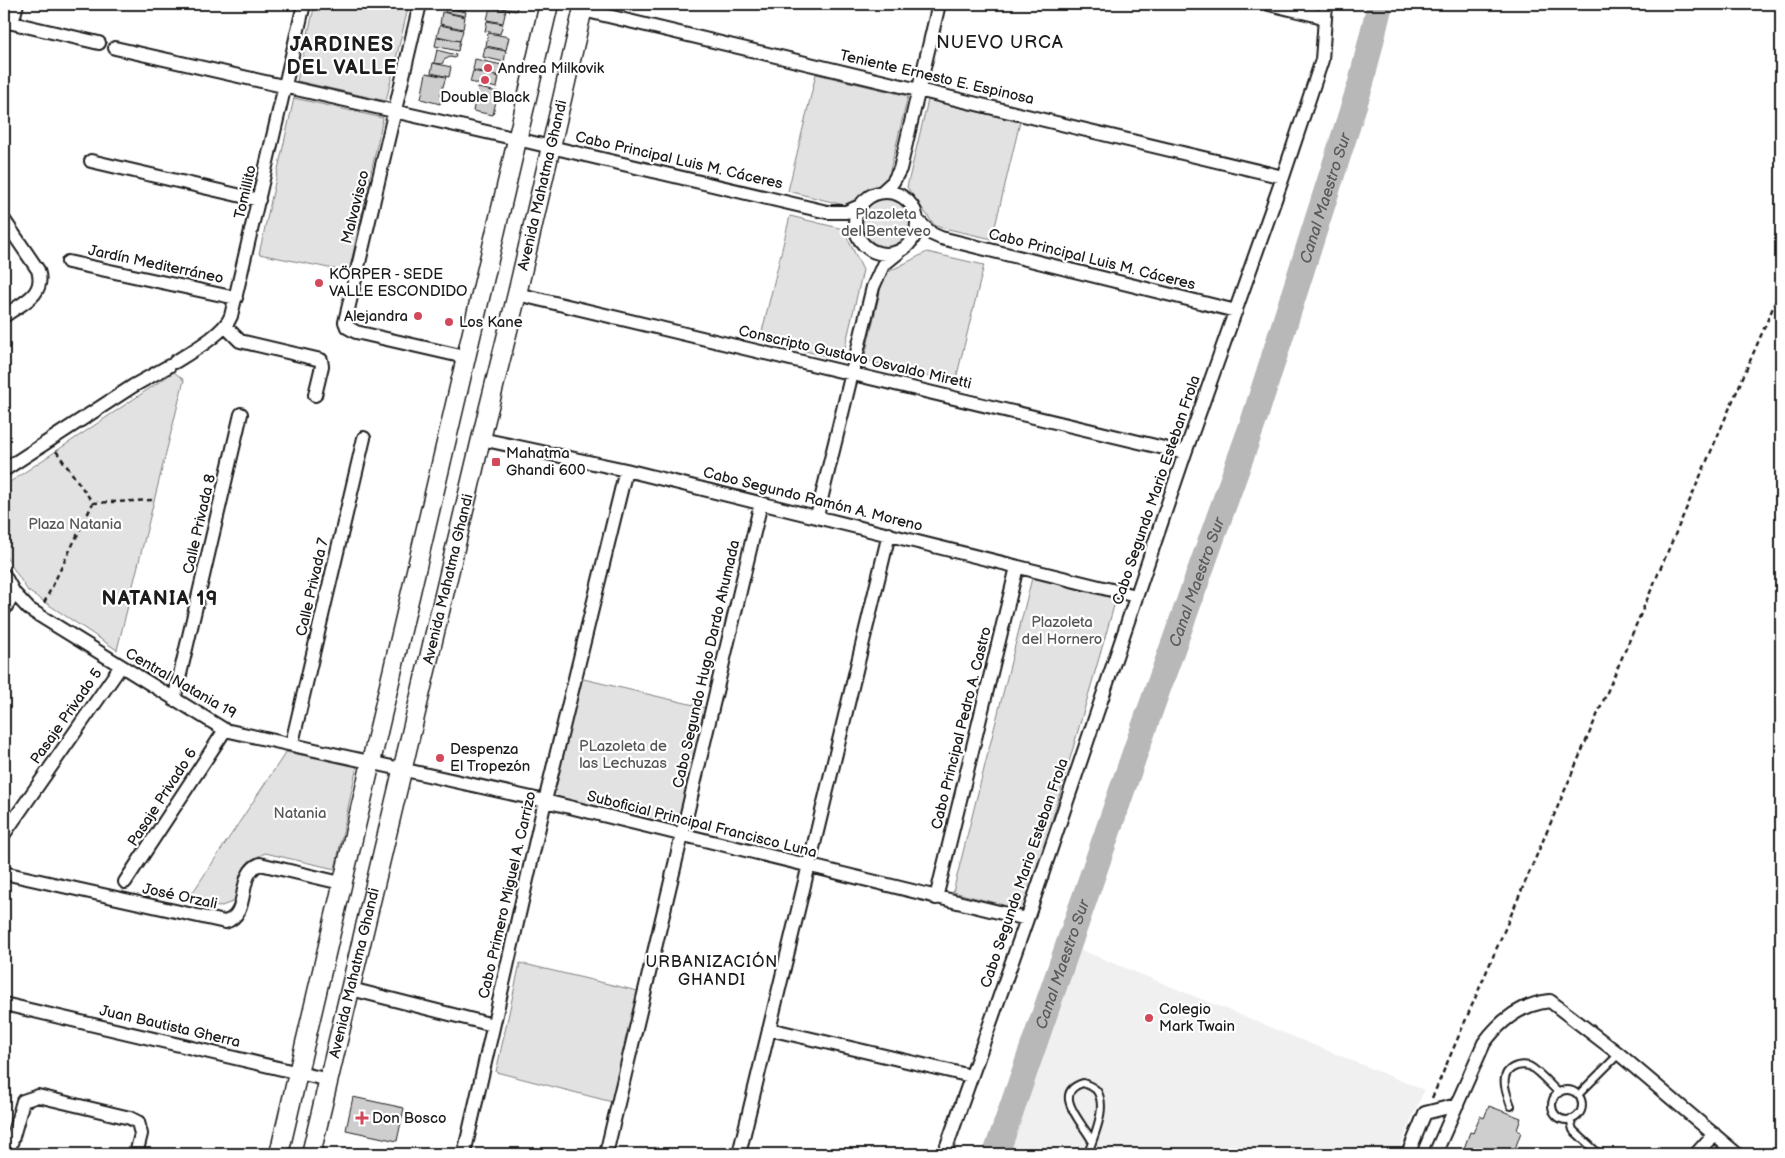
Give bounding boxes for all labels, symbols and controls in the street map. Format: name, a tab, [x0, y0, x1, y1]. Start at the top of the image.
district label: NUEVO URCA	[936, 32, 1064, 53]
district label: JARDINES DEL VALLE	[287, 33, 397, 80]
street label: Teniente Ernesto E. Espinosa	[838, 46, 1036, 109]
place label: Andrea Milkovik	[498, 59, 605, 78]
marker: Andrea Milkovik	[482, 62, 494, 74]
marker: Double Black	[479, 74, 491, 86]
place label: Double Black	[440, 88, 530, 107]
street label: Avenida Mahatma Ghandi	[514, 98, 572, 272]
street label: Cabo Principal Luis M. Cáceres	[573, 127, 785, 194]
water label: Canal Maestro Sur	[1296, 130, 1356, 266]
street label: Tomillito	[230, 163, 261, 221]
street label: Malvavisco	[337, 168, 374, 246]
park label: Plazoleta del Benteveo	[841, 205, 931, 241]
street label: Cabo Principal Luis M. Cáceres	[987, 225, 1198, 295]
street label: Jardín Mediterráneo	[87, 241, 225, 288]
place label: KÖRPER - SEDE VALLE ESCONDIDO	[329, 265, 468, 301]
marker: KÖRPER - SEDE VALLE ESCONDIDO	[313, 277, 325, 289]
place label: Alejandra	[344, 307, 408, 326]
marker: Alejandra	[412, 310, 424, 322]
place label: Los Kane	[459, 313, 523, 332]
marker: Los Kane	[443, 316, 455, 328]
street label: Conscripto Gustavo Osvaldo Miretti	[737, 321, 973, 394]
street label: Cabo Segundo Mario Esteban Frola	[1108, 373, 1205, 607]
place label: Mahatma Ghandi 600	[506, 444, 586, 480]
marker: Mahatma Ghandi 600	[490, 456, 502, 468]
street label: Cabo Segundo Ramón A. Moreno	[701, 463, 925, 536]
street label: Calle Privada 8	[179, 472, 220, 576]
street label: Avenida Mahatma Ghandi	[419, 492, 478, 666]
water label: Canal Maestro Sur	[1166, 514, 1230, 650]
park label: Plaza Natania	[28, 515, 122, 534]
street label: Calle Privada 7	[292, 536, 333, 638]
street label: Cabo Segundo Hugo Dardo Ahumada	[669, 538, 744, 790]
district label: NATANIA 19	[102, 587, 218, 611]
park label: Plazoleta del Hornero	[1022, 613, 1102, 649]
street label: Cabo Principal Pedro A. Castro	[927, 625, 996, 831]
street label: Central Natania 19	[122, 644, 240, 723]
street label: Pasaje Privado 5	[26, 665, 107, 768]
park label: PLazoleta de las Lechuzas	[579, 737, 667, 773]
place label: Despenza El Tropezón	[450, 740, 530, 776]
street label: Pasaje Privado 6	[124, 745, 201, 850]
marker: Despenza El Tropezón	[434, 752, 446, 764]
street label: Cabo Segundo Mario Esteban Frola	[976, 756, 1073, 990]
street label: Suboficial Principal Francisco Luna	[585, 787, 819, 862]
street label: Cabo Primero Miguel A. Carrizo	[474, 789, 541, 1001]
park label: Natania	[274, 804, 326, 823]
street label: José Orzali	[141, 879, 219, 914]
street label: Avenida Mahatma Ghandi	[325, 886, 384, 1060]
water label: Canal Maestro Sur	[1032, 896, 1095, 1032]
district label: URBANIZACIÓN GHANDI	[646, 951, 778, 990]
place label: Colegio Mark Twain	[1159, 1000, 1235, 1036]
street label: Juan Bautista Gherra	[98, 1001, 242, 1052]
marker: Colegio Mark Twain	[1143, 1012, 1155, 1024]
place label: Don Bosco	[372, 1109, 446, 1128]
marker: Don Bosco	[356, 1112, 368, 1124]

